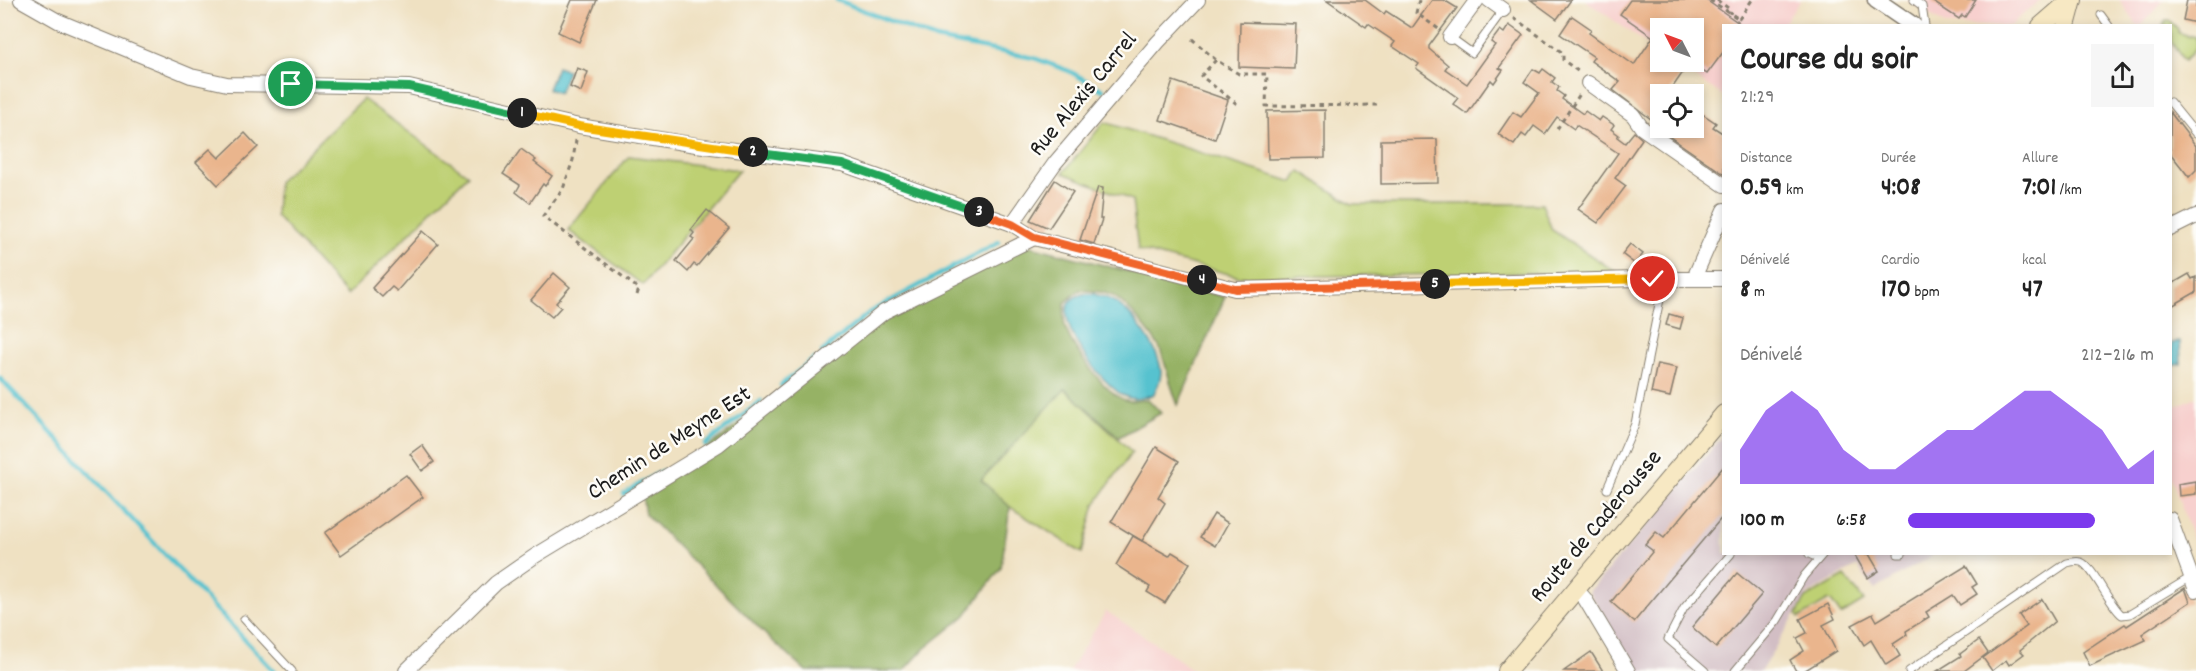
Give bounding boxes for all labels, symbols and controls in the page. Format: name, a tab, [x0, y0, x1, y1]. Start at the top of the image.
north arrow	[1650, 18, 1704, 72]
map controls	[1650, 18, 1704, 138]
street label: Rue Alexis Carrel	[1022, 25, 1147, 165]
text: Course du soir	[1740, 38, 1918, 85]
button: share	[2091, 44, 2154, 107]
pin	[265, 58, 316, 109]
icon: arrive	[274, 67, 307, 100]
button: locate	[1650, 84, 1704, 138]
text: 21:29	[1740, 84, 1774, 112]
pin: 1	[507, 98, 537, 128]
text: 1	[520, 101, 524, 124]
pin: 2	[738, 137, 768, 167]
text: 2	[750, 140, 757, 163]
text: Distance	[1740, 147, 1792, 170]
text: Durée	[1881, 147, 1916, 170]
text: Allure	[2022, 147, 2058, 170]
text: 0.59	[1740, 170, 1782, 207]
text: 4:08	[1881, 170, 1921, 207]
text: 7:01	[2022, 170, 2056, 207]
text: km	[1782, 179, 1804, 202]
text: /km	[2056, 179, 2082, 202]
pin: 3	[964, 197, 994, 227]
text: 3	[975, 200, 983, 223]
text: Dénivelé	[1740, 249, 1790, 272]
text: Cardio	[1881, 249, 1920, 272]
text: kcal	[2022, 249, 2046, 272]
pin	[1627, 253, 1678, 304]
icon: check	[1636, 262, 1669, 295]
pin: 4	[1187, 265, 1217, 295]
text: 4	[1199, 268, 1205, 291]
pin: 5	[1420, 269, 1450, 299]
text: 5	[1431, 272, 1439, 295]
text: 8	[1740, 272, 1750, 309]
text: 170	[1881, 272, 1911, 309]
text: 47	[2022, 272, 2043, 309]
text: m	[1750, 281, 1765, 304]
text: bpm	[1911, 281, 1940, 304]
text: Dénivelé	[1740, 342, 1802, 370]
text: 212–216 m	[2081, 342, 2154, 370]
street label: Chemin de Meyne Est	[581, 378, 759, 510]
street label: Route de Caderousse	[1523, 443, 1671, 611]
text: 100 m	[1740, 507, 1785, 535]
text: 6:58	[1836, 507, 1866, 535]

